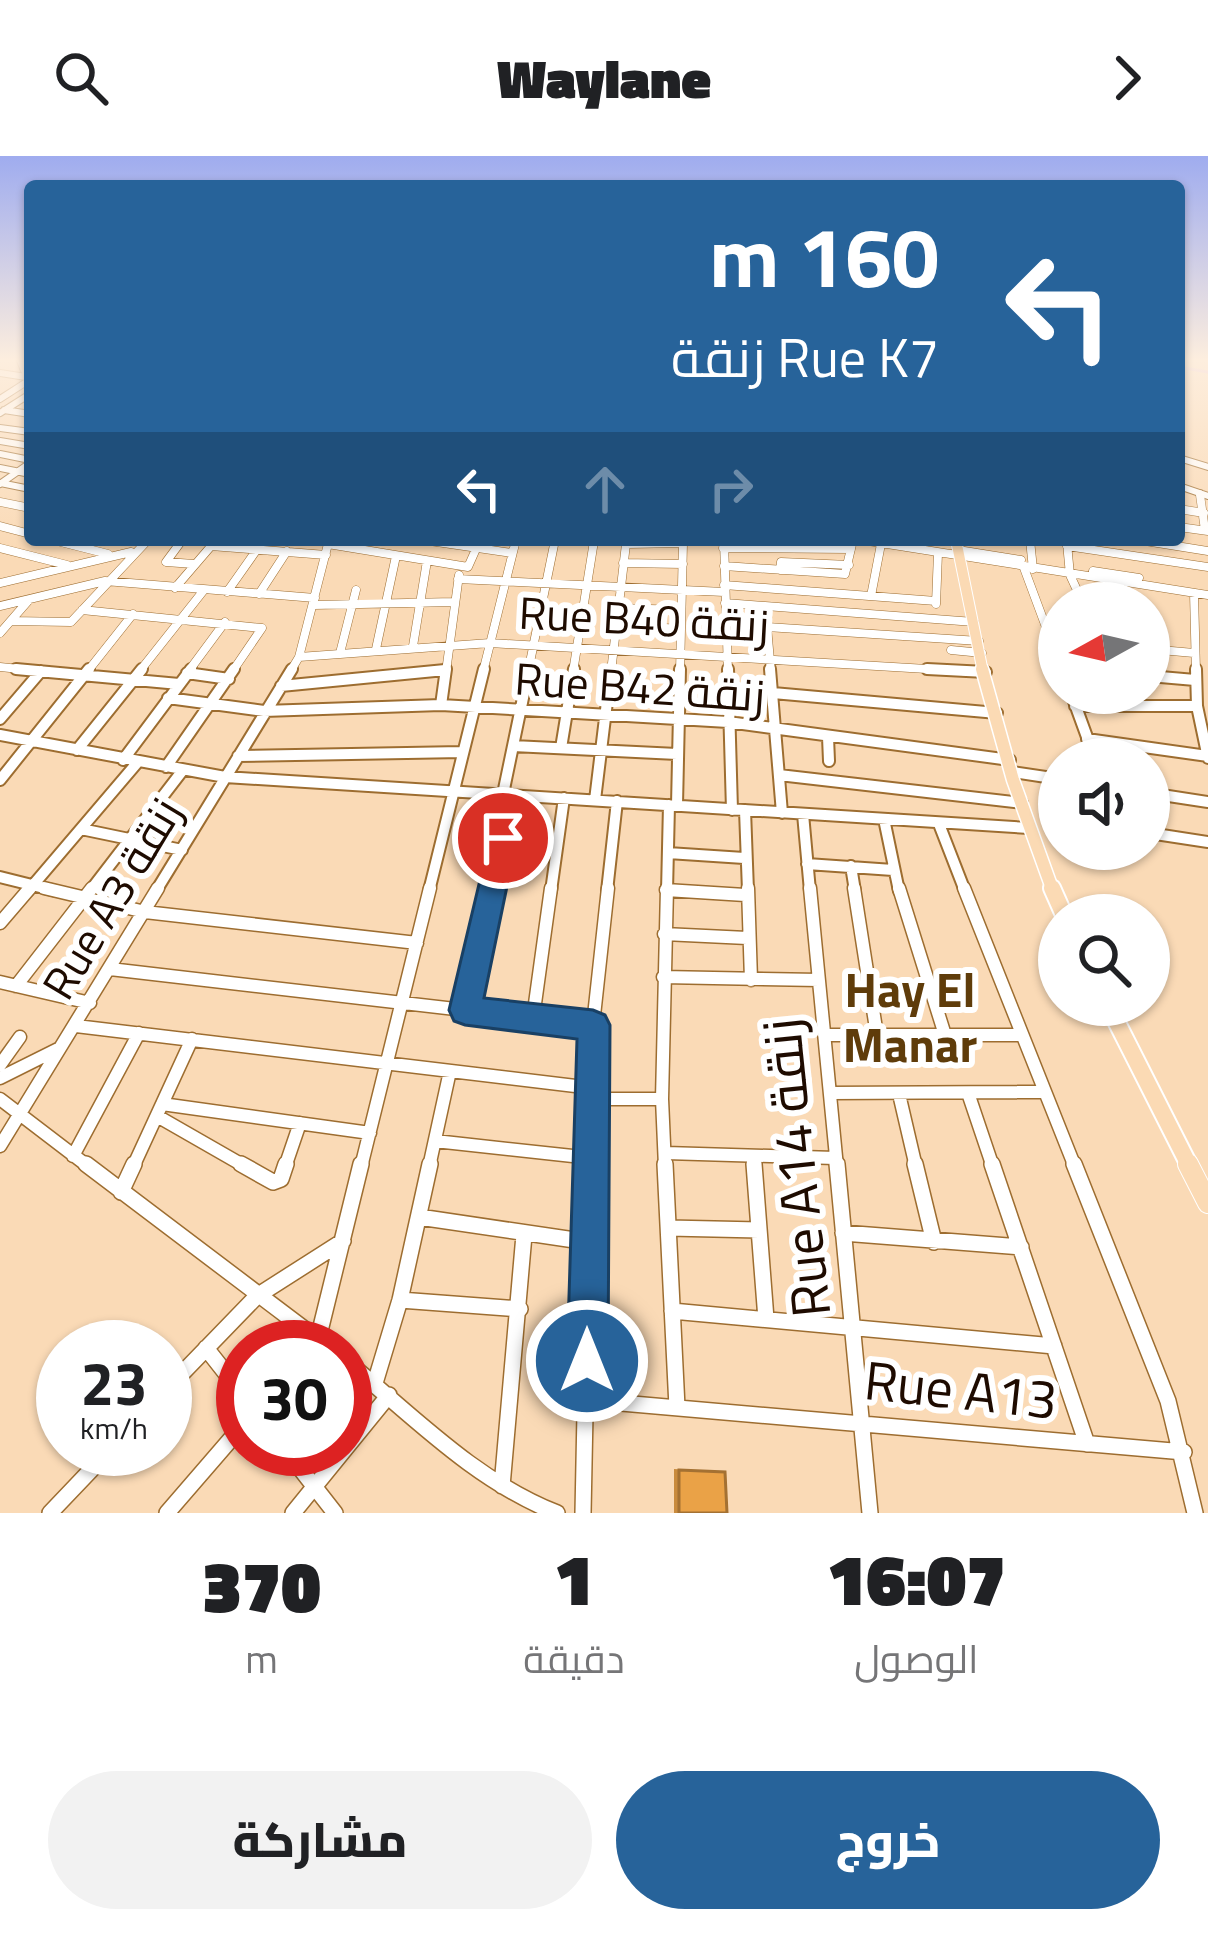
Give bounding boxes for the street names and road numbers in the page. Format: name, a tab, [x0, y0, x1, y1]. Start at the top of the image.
street label: Rue B40 زنقة	[517, 577, 771, 659]
street label: Rue B42 زنقة	[513, 643, 767, 729]
street label: Rue A3 زنقة	[24, 784, 198, 1012]
street label: Rue A14 زنقة	[739, 1015, 851, 1321]
street label: Rue A13	[860, 1338, 1062, 1440]

